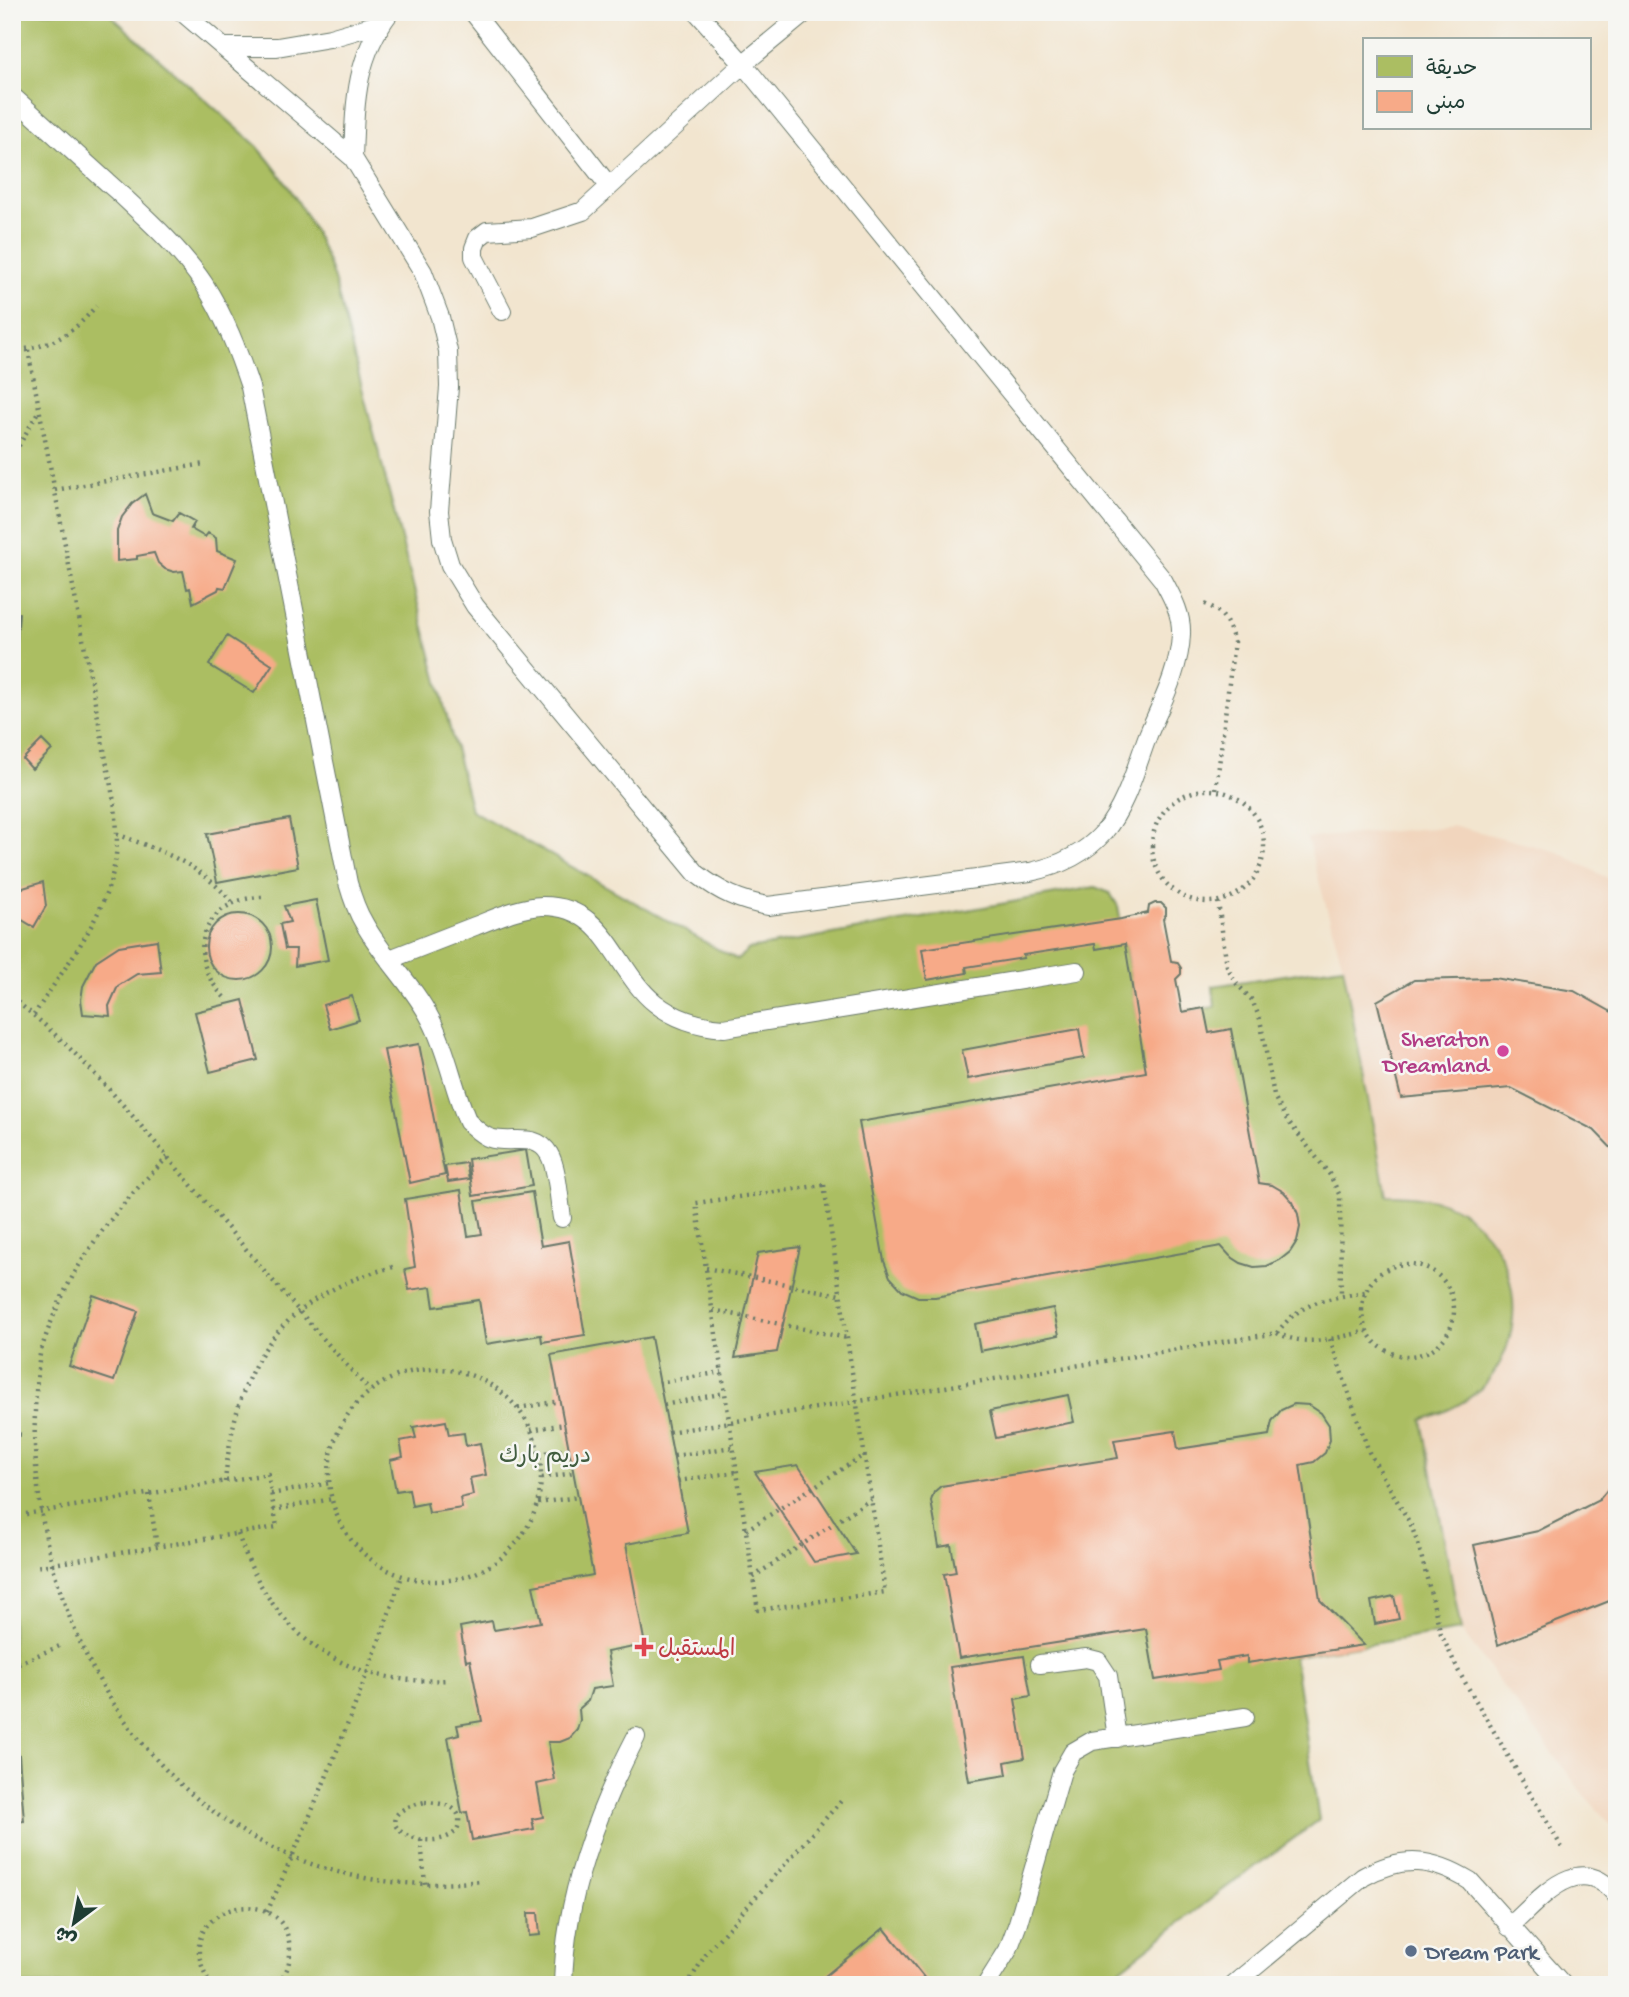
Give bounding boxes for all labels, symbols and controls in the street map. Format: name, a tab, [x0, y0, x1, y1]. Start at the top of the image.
legend	[1363, 38, 1590, 130]
text: حديقة	[1426, 58, 1477, 83]
text: مبنى	[1426, 92, 1465, 117]
place label: Sheraton Dreamland	[1381, 1028, 1491, 1081]
marker: Sheraton Dreamland	[1495, 1043, 1511, 1059]
park label: دريم بارك	[499, 1444, 591, 1472]
place label: المستقبل	[658, 1637, 735, 1664]
marker: المستقبل	[636, 1639, 652, 1655]
north arrow	[38, 1888, 108, 1958]
text: ش	[52, 1919, 82, 1950]
place label: Dream Park	[1423, 1941, 1541, 1968]
marker: Dream Park	[1403, 1943, 1419, 1959]

